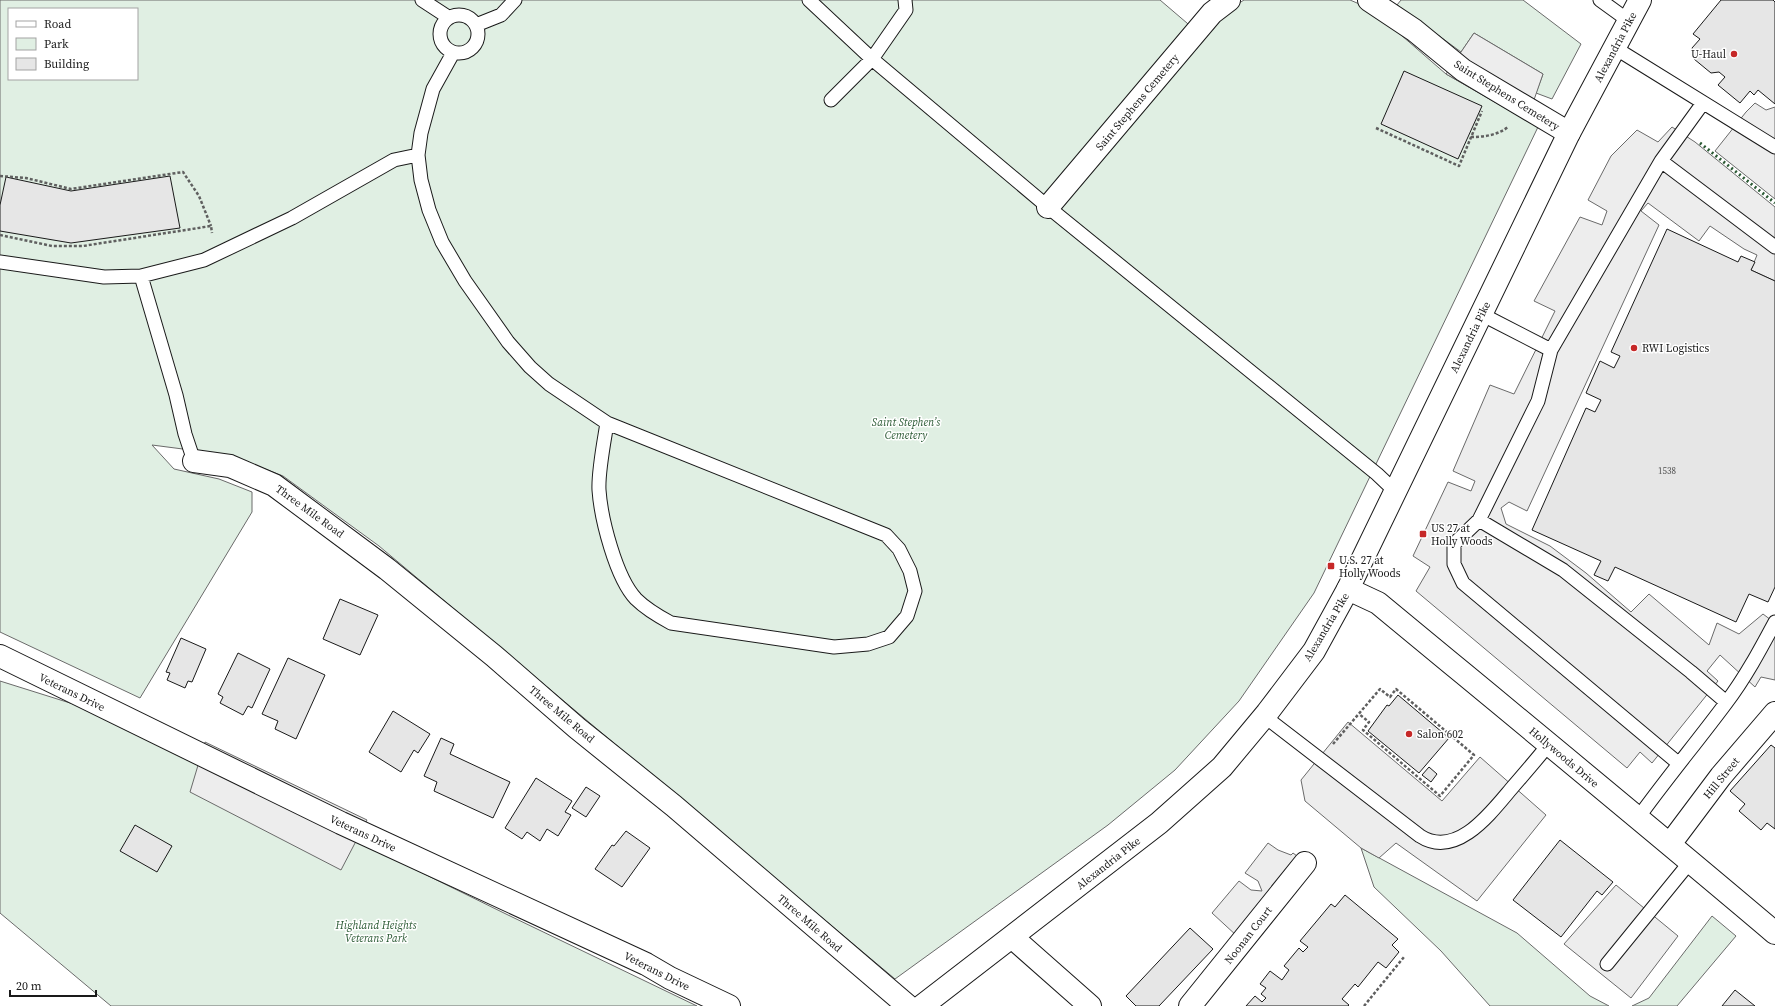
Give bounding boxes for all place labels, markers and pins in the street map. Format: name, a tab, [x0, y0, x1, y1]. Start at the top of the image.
place label: U-Haul	[1691, 47, 1726, 62]
marker: U-Haul	[1729, 49, 1739, 59]
place label: RWI Logistics	[1642, 341, 1709, 356]
marker: RWI Logistics	[1629, 343, 1639, 353]
place label: US 27 at Holly Woods	[1431, 521, 1493, 549]
marker: US 27 at Holly Woods	[1418, 529, 1428, 539]
place label: U.S. 27 at Holly Woods	[1339, 553, 1401, 581]
marker: U.S. 27 at Holly Woods	[1326, 561, 1336, 571]
place label: Salon 602	[1417, 727, 1464, 742]
marker: Salon 602	[1404, 729, 1414, 739]

